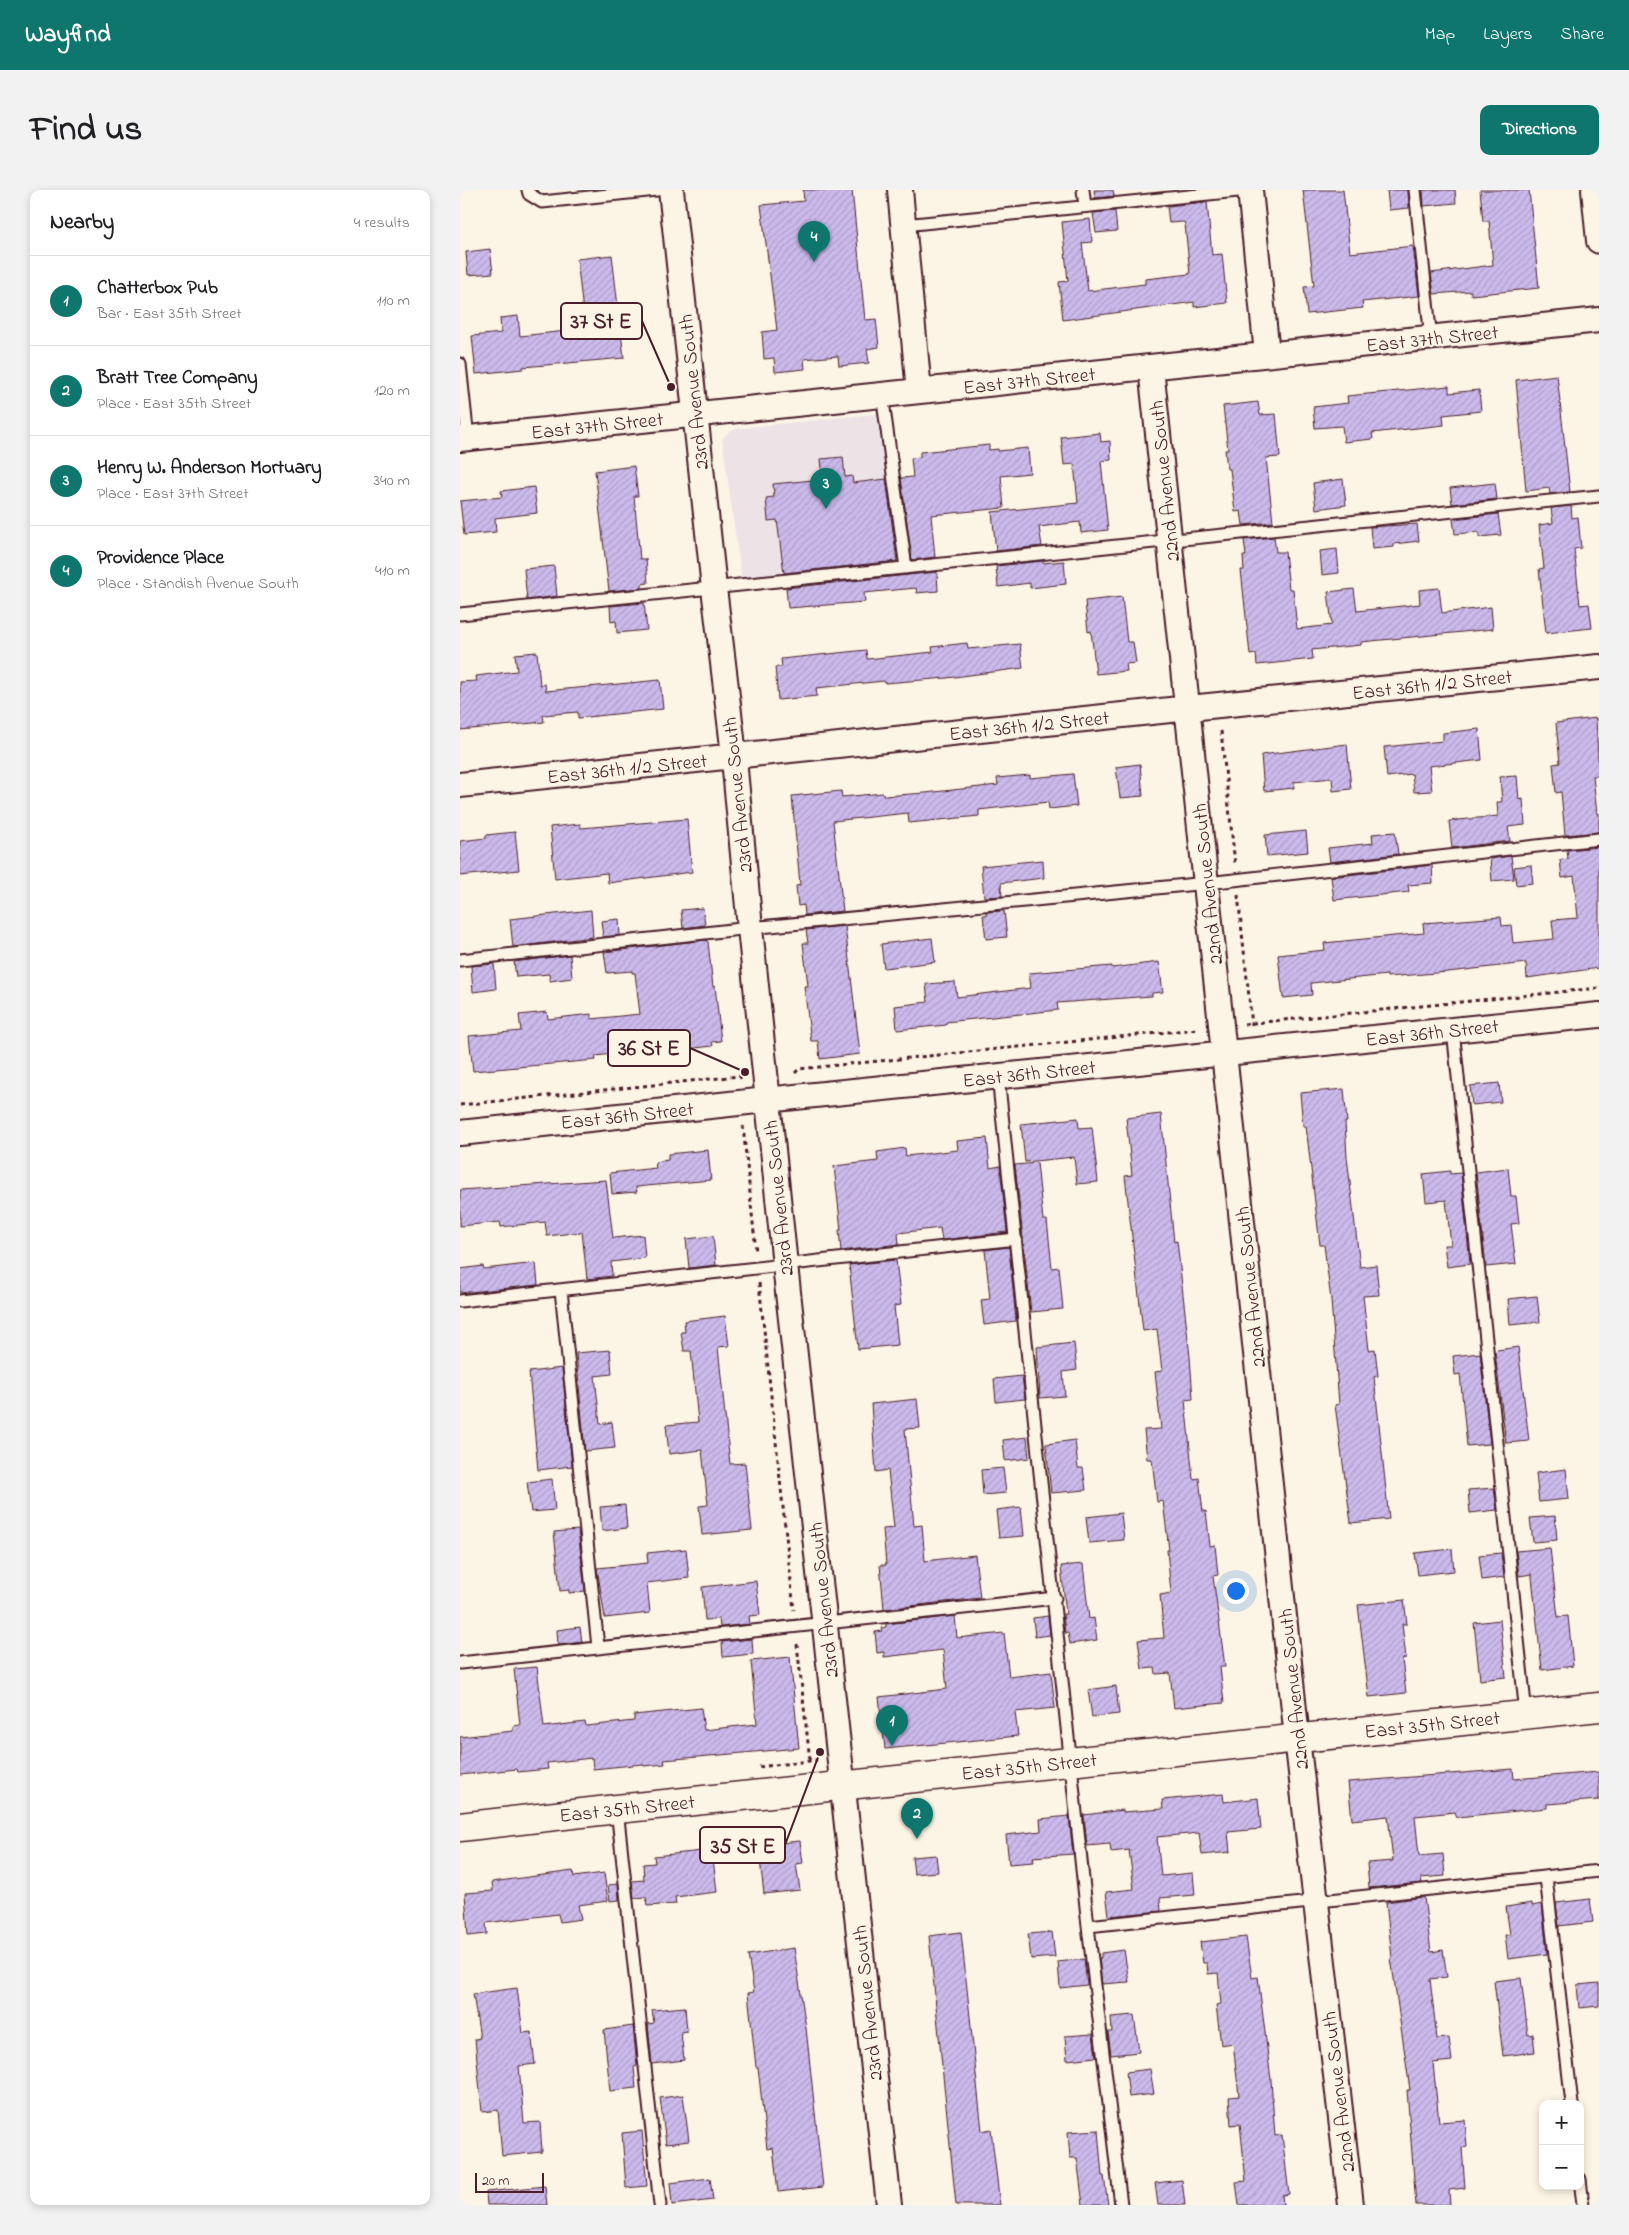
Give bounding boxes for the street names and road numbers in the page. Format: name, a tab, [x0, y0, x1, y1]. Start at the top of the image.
street label: 23rd Avenue South	[673, 313, 718, 471]
street label: East 37th Street	[1365, 319, 1500, 362]
street label: East 37th Street	[962, 361, 1097, 404]
street label: 22nd Avenue South	[1144, 399, 1189, 563]
street label: East 37th Street	[530, 406, 665, 449]
street label: East 36th 1/2 Street	[1351, 664, 1514, 709]
street label: East 36th 1/2 Street	[948, 705, 1111, 750]
street label: 23rd Avenue South	[717, 716, 762, 874]
street label: East 36th 1/2 Street	[546, 748, 709, 793]
street label: 22nd Avenue South	[1187, 802, 1232, 966]
street label: East 36th Street	[1364, 1013, 1500, 1056]
street label: East 36th Street	[961, 1054, 1097, 1097]
street label: East 36th Street	[559, 1096, 695, 1139]
street label: 23rd Avenue South	[758, 1119, 803, 1277]
street label: 22nd Avenue South	[1230, 1205, 1275, 1369]
street label: 23rd Avenue South	[803, 1521, 848, 1679]
street label: 22nd Avenue South	[1273, 1607, 1318, 1771]
street label: East 35th Street	[1363, 1705, 1502, 1748]
street label: East 35th Street	[960, 1747, 1099, 1790]
street label: East 35th Street	[558, 1789, 697, 1832]
street label: 23rd Avenue South	[847, 1924, 892, 2082]
street label: 22nd Avenue South	[1316, 2010, 1365, 2174]

